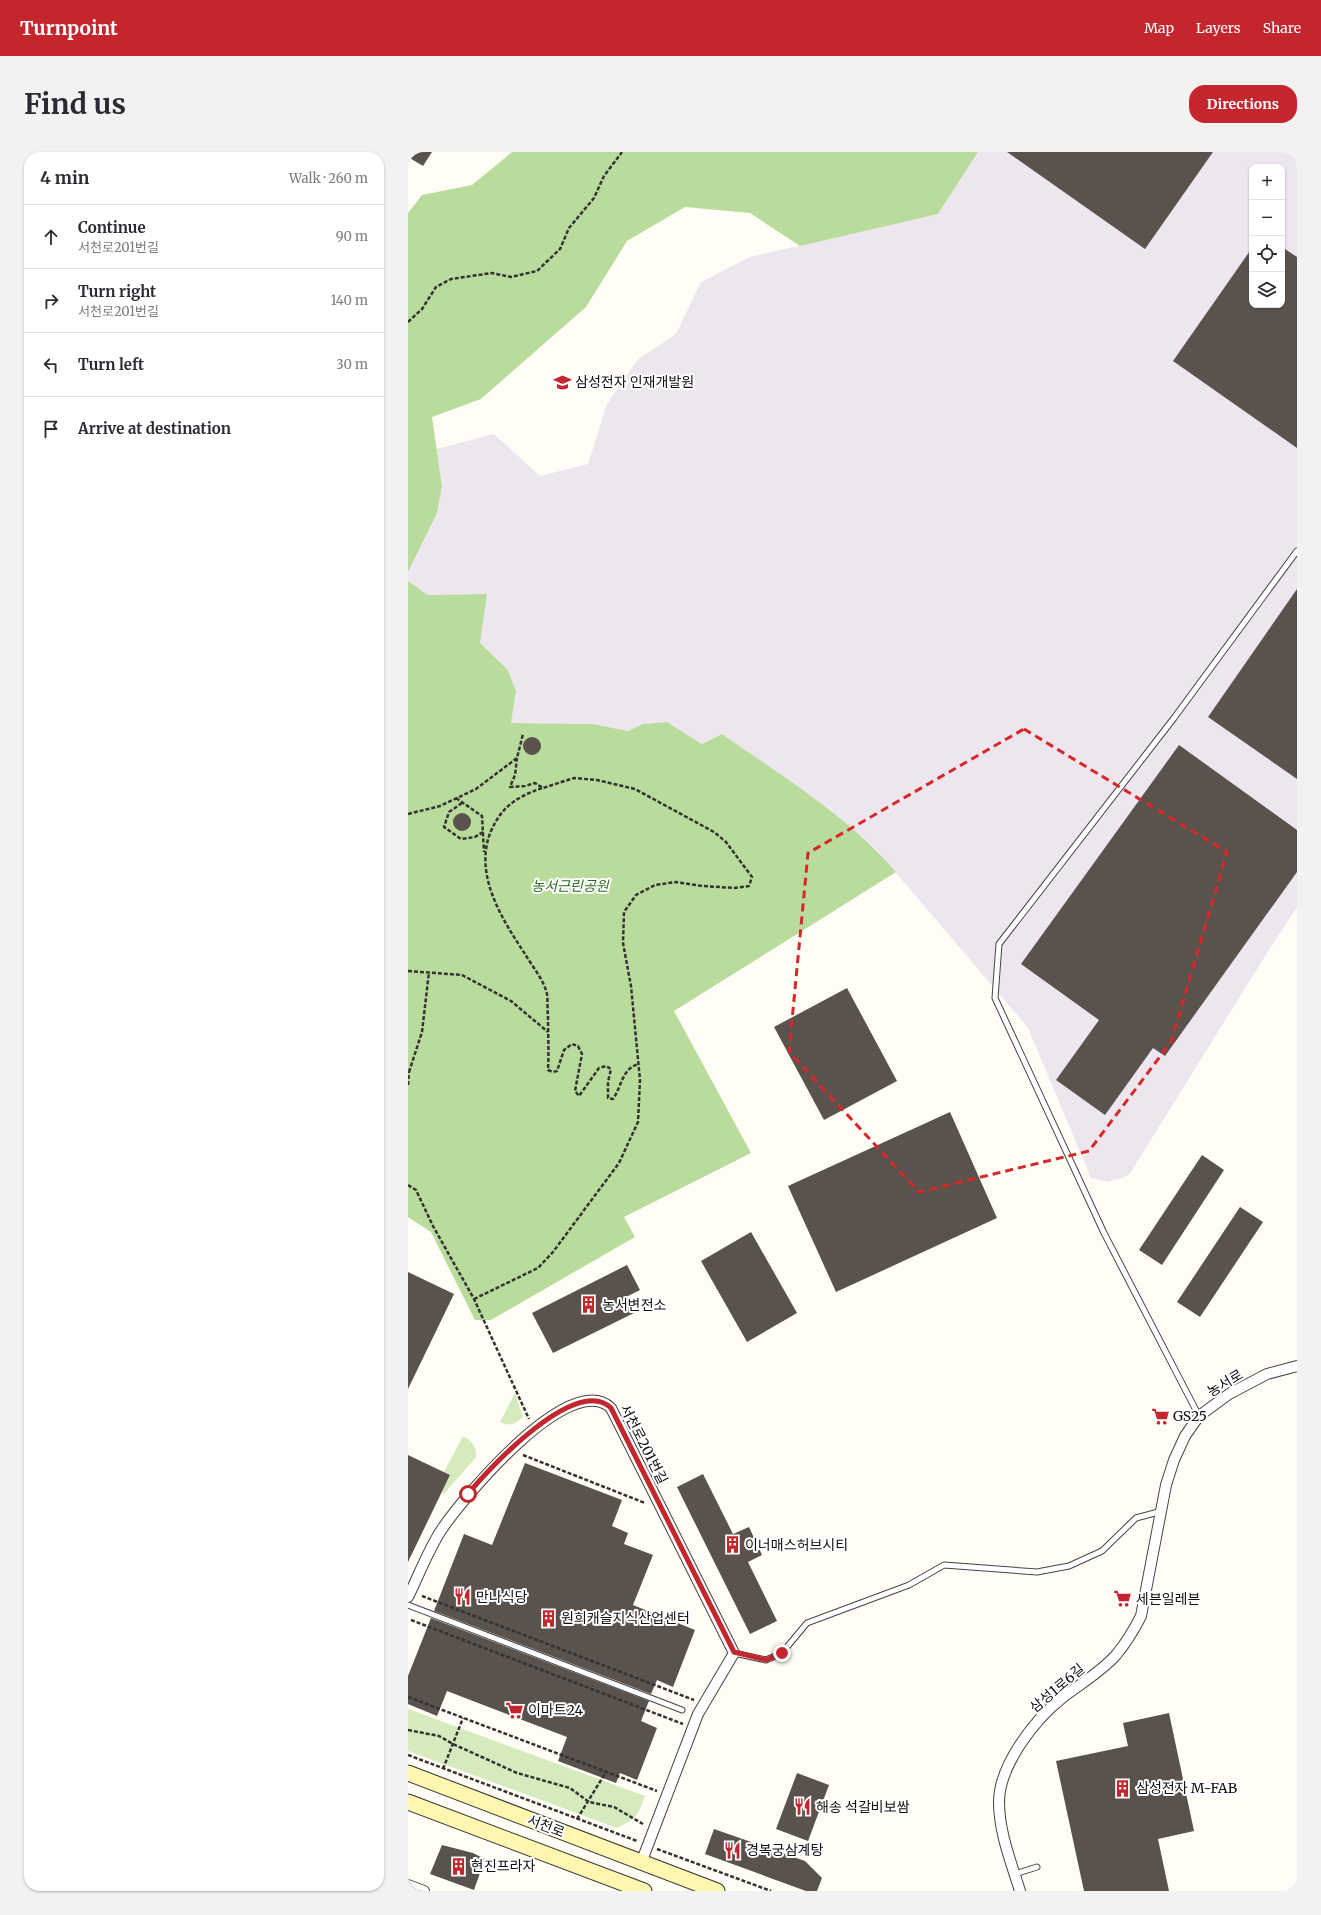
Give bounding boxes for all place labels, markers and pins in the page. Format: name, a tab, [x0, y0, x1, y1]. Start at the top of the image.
school or university icon: 삼성전자 인재개발원	[552, 372, 572, 392]
place label: 삼성전자 인재개발원	[575, 373, 694, 391]
building icon: 농서변전소	[579, 1295, 599, 1315]
place label: 농서변전소	[602, 1296, 667, 1314]
supermarket icon: GS25	[1150, 1406, 1170, 1426]
place label: GS25	[1173, 1407, 1207, 1425]
building icon: 이너매스허브시티	[722, 1535, 742, 1555]
place label: 이너매스허브시티	[745, 1536, 848, 1554]
restaurant icon: 만나식당	[453, 1587, 473, 1607]
place label: 만나식당	[476, 1588, 528, 1606]
supermarket icon: 세븐일레븐	[1113, 1589, 1133, 1609]
place label: 세븐일레븐	[1136, 1590, 1201, 1608]
building icon: 원희캐슬지식산업센터	[538, 1608, 558, 1628]
place label: 원희캐슬지식산업센터	[561, 1609, 690, 1627]
supermarket icon: 이마트24	[505, 1700, 525, 1720]
place label: 이마트24	[528, 1701, 584, 1719]
building icon: 삼성전자 M-FAB	[1113, 1778, 1133, 1798]
place label: 삼성전자 M-FAB	[1136, 1779, 1237, 1797]
restaurant icon: 해송 석갈비보쌈	[793, 1797, 813, 1817]
place label: 해송 석갈비보쌈	[816, 1798, 910, 1816]
restaurant icon: 경복궁삼계탕	[723, 1840, 743, 1860]
place label: 경복궁삼계탕	[746, 1841, 823, 1859]
building icon: 현진프라자	[448, 1856, 468, 1876]
place label: 현진프라자	[471, 1857, 536, 1875]

